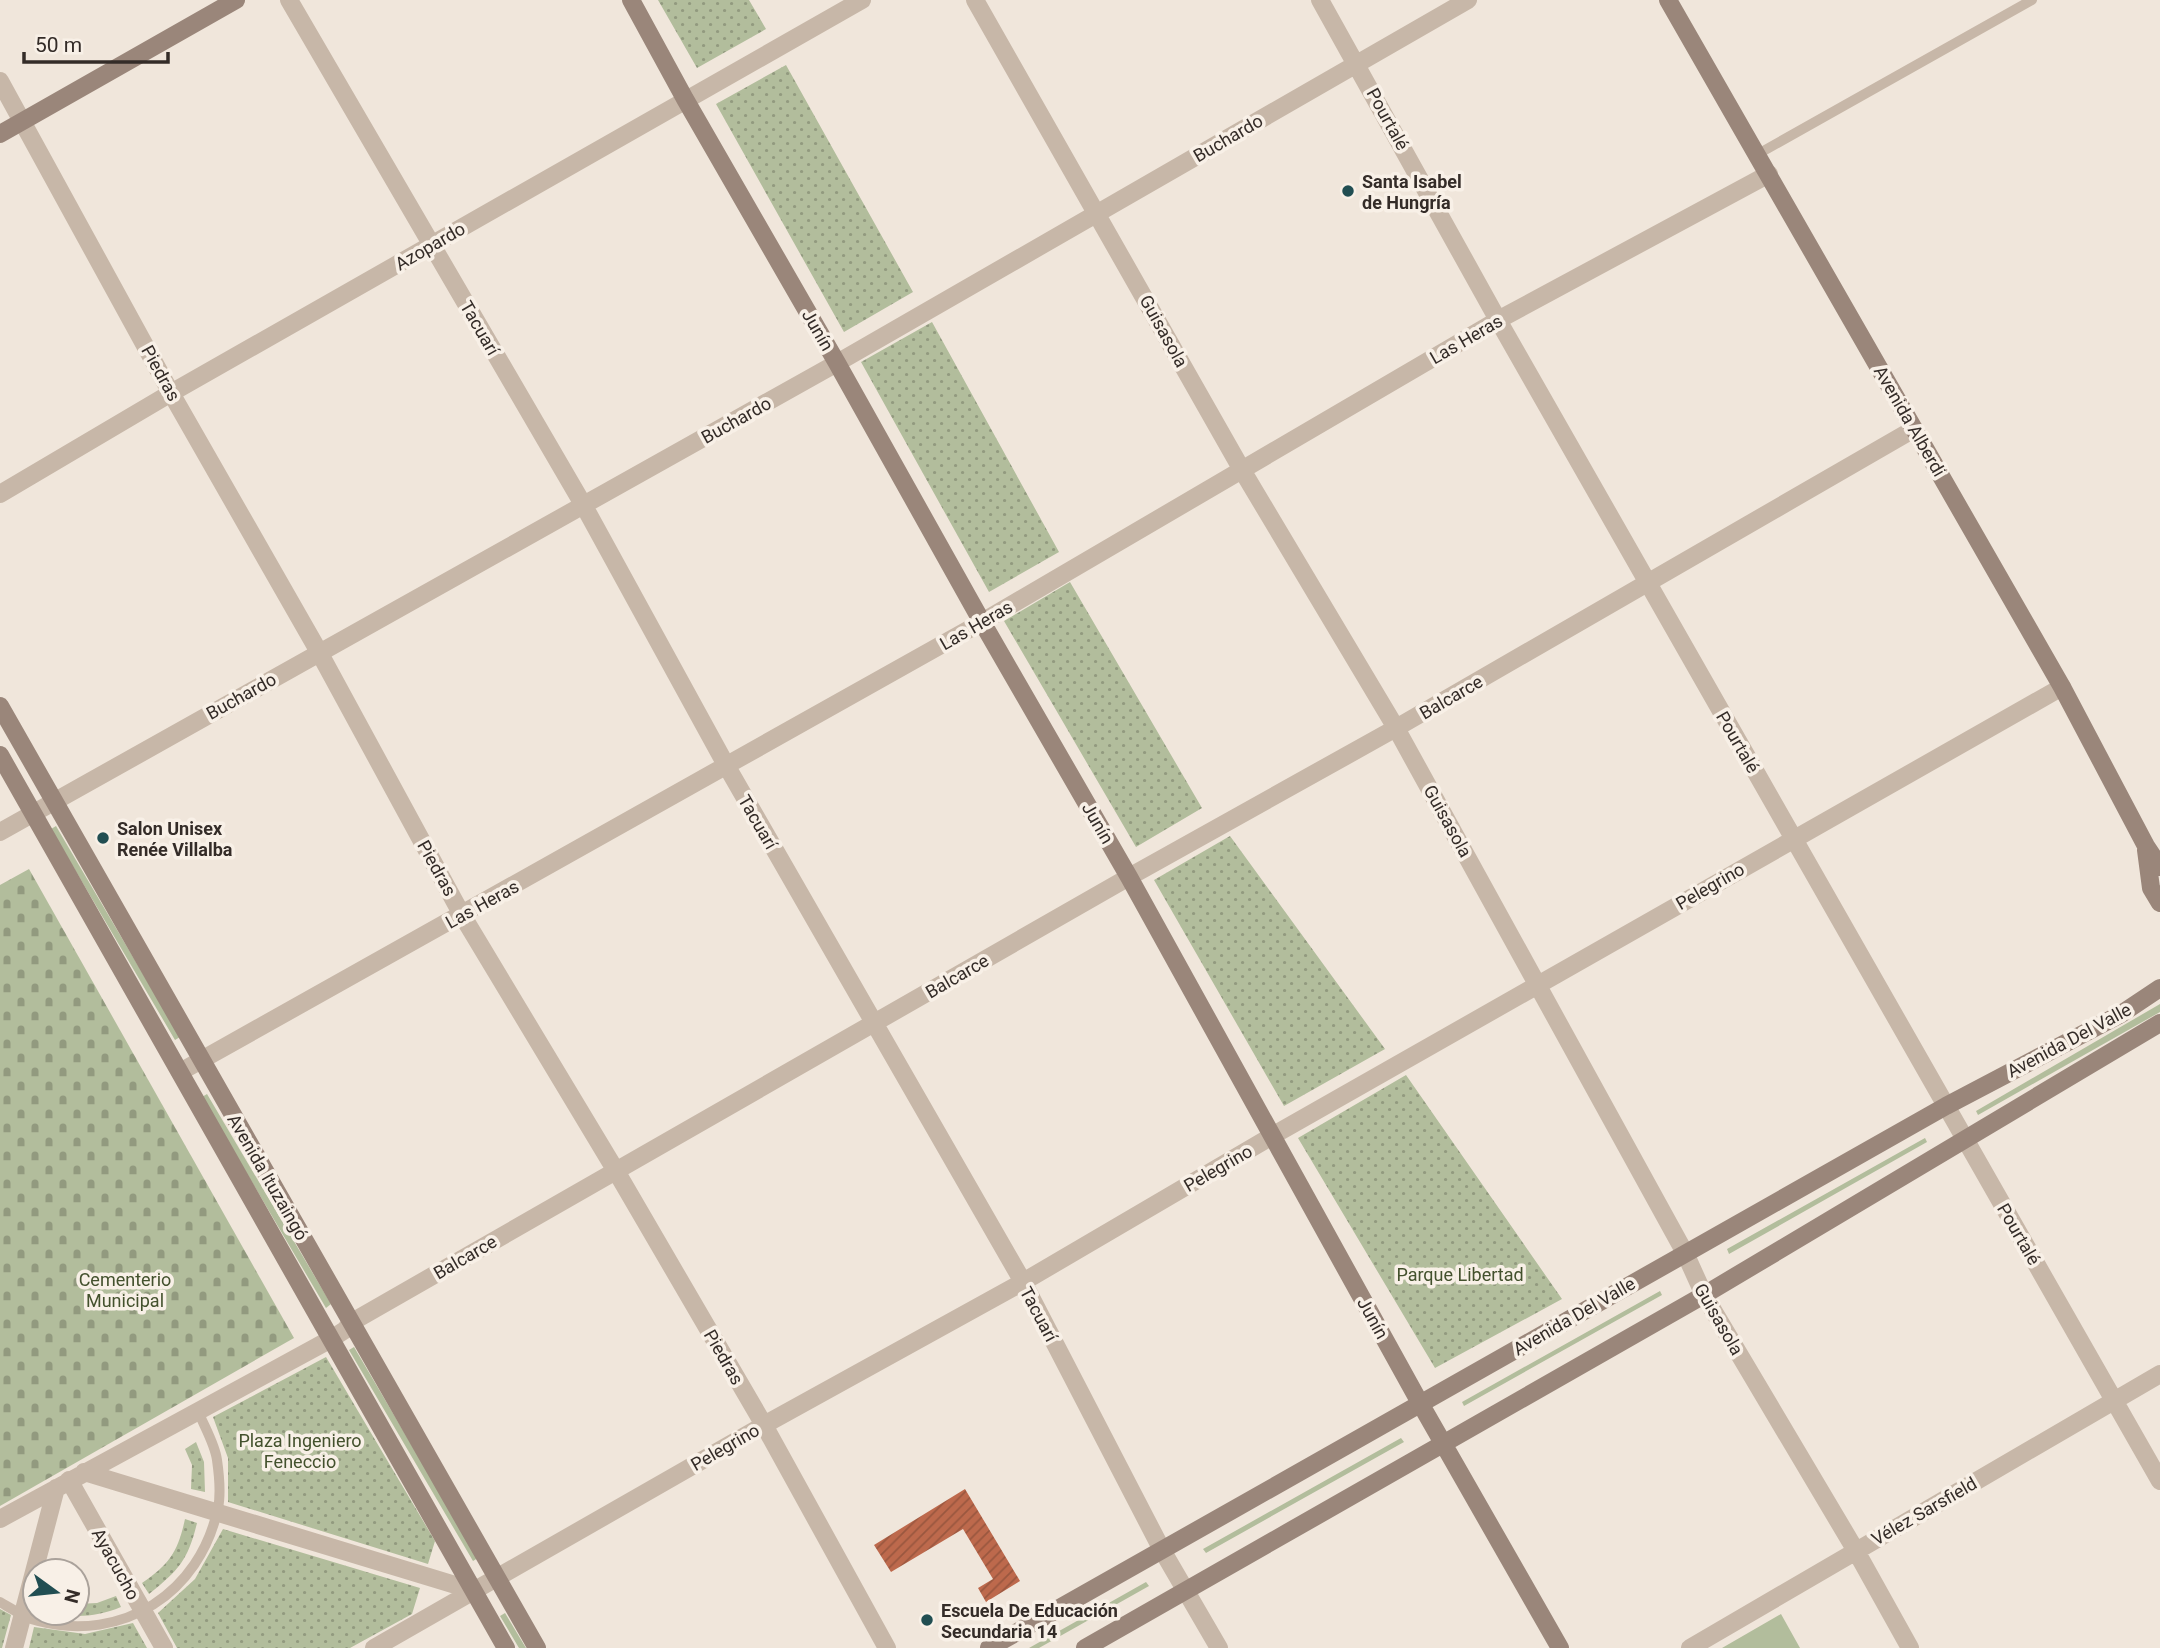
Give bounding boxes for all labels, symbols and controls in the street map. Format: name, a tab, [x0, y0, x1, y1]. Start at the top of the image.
scale bar	[24, 21, 168, 65]
text: 50 m	[35, 33, 82, 57]
street label: Pourtalé	[1362, 84, 1414, 154]
street label: Buchardo	[1190, 110, 1266, 166]
place label: Santa Isabel de Hungría	[1362, 171, 1462, 213]
marker: Santa Isabel de Hungría	[1340, 183, 1356, 199]
street label: Azopardo	[391, 218, 469, 274]
street label: Guisasola	[1136, 291, 1192, 371]
street label: Tacuarí	[456, 297, 504, 359]
street label: Junín	[798, 306, 838, 354]
street label: Las Heras	[1426, 310, 1506, 368]
street label: Piedras	[137, 342, 185, 404]
street label: Avenida Alberdi	[1870, 362, 1950, 480]
street label: Buchardo	[697, 392, 775, 448]
street label: Las Heras	[936, 596, 1016, 654]
street label: Buchardo	[202, 668, 280, 724]
street label: Balcarce	[1416, 671, 1486, 723]
street label: Pourtalé	[1712, 707, 1764, 777]
street label: Guisasola	[1420, 781, 1476, 861]
street label: Tacuarí	[734, 791, 782, 853]
street label: Junín	[1078, 799, 1118, 847]
place label: Salon Unisex Renée Villalba	[117, 818, 233, 860]
marker: Salon Unisex Renée Villalba	[95, 830, 111, 846]
street label: Piedras	[413, 837, 461, 899]
street label: Pelegrino	[1672, 858, 1748, 914]
street label: Las Heras	[442, 875, 522, 933]
street label: Balcarce	[922, 950, 992, 1002]
street label: Avenida Del Valle	[2003, 998, 2135, 1082]
street label: Avenida Ituzaingó	[223, 1110, 313, 1244]
street label: Pelegrino	[1180, 1140, 1256, 1196]
street label: Pourtalé	[1993, 1199, 2045, 1269]
street label: Balcarce	[430, 1231, 500, 1283]
park label: Parque Libertad	[1396, 1264, 1524, 1285]
park label: Cementerio Municipal	[79, 1269, 171, 1311]
street label: Avenida Del Valle	[1509, 1273, 1639, 1359]
street label: Guisasola	[1690, 1279, 1748, 1359]
street label: Tacuarí	[1016, 1283, 1062, 1346]
street label: Junín	[1353, 1294, 1393, 1342]
street label: Piedras	[700, 1326, 748, 1388]
street label: Pelegrino	[687, 1419, 763, 1475]
park label: Plaza Ingeniero Feneccio	[238, 1430, 362, 1472]
street label: Vélez Sarsfield	[1868, 1472, 1980, 1550]
street label: Ayacucho	[88, 1525, 144, 1603]
north arrow	[21, 1557, 91, 1627]
text: N	[59, 1587, 85, 1606]
place label: Escuela De Educación Secundaria 14	[941, 1600, 1118, 1642]
marker: Escuela De Educación Secundaria 14	[919, 1612, 935, 1628]

